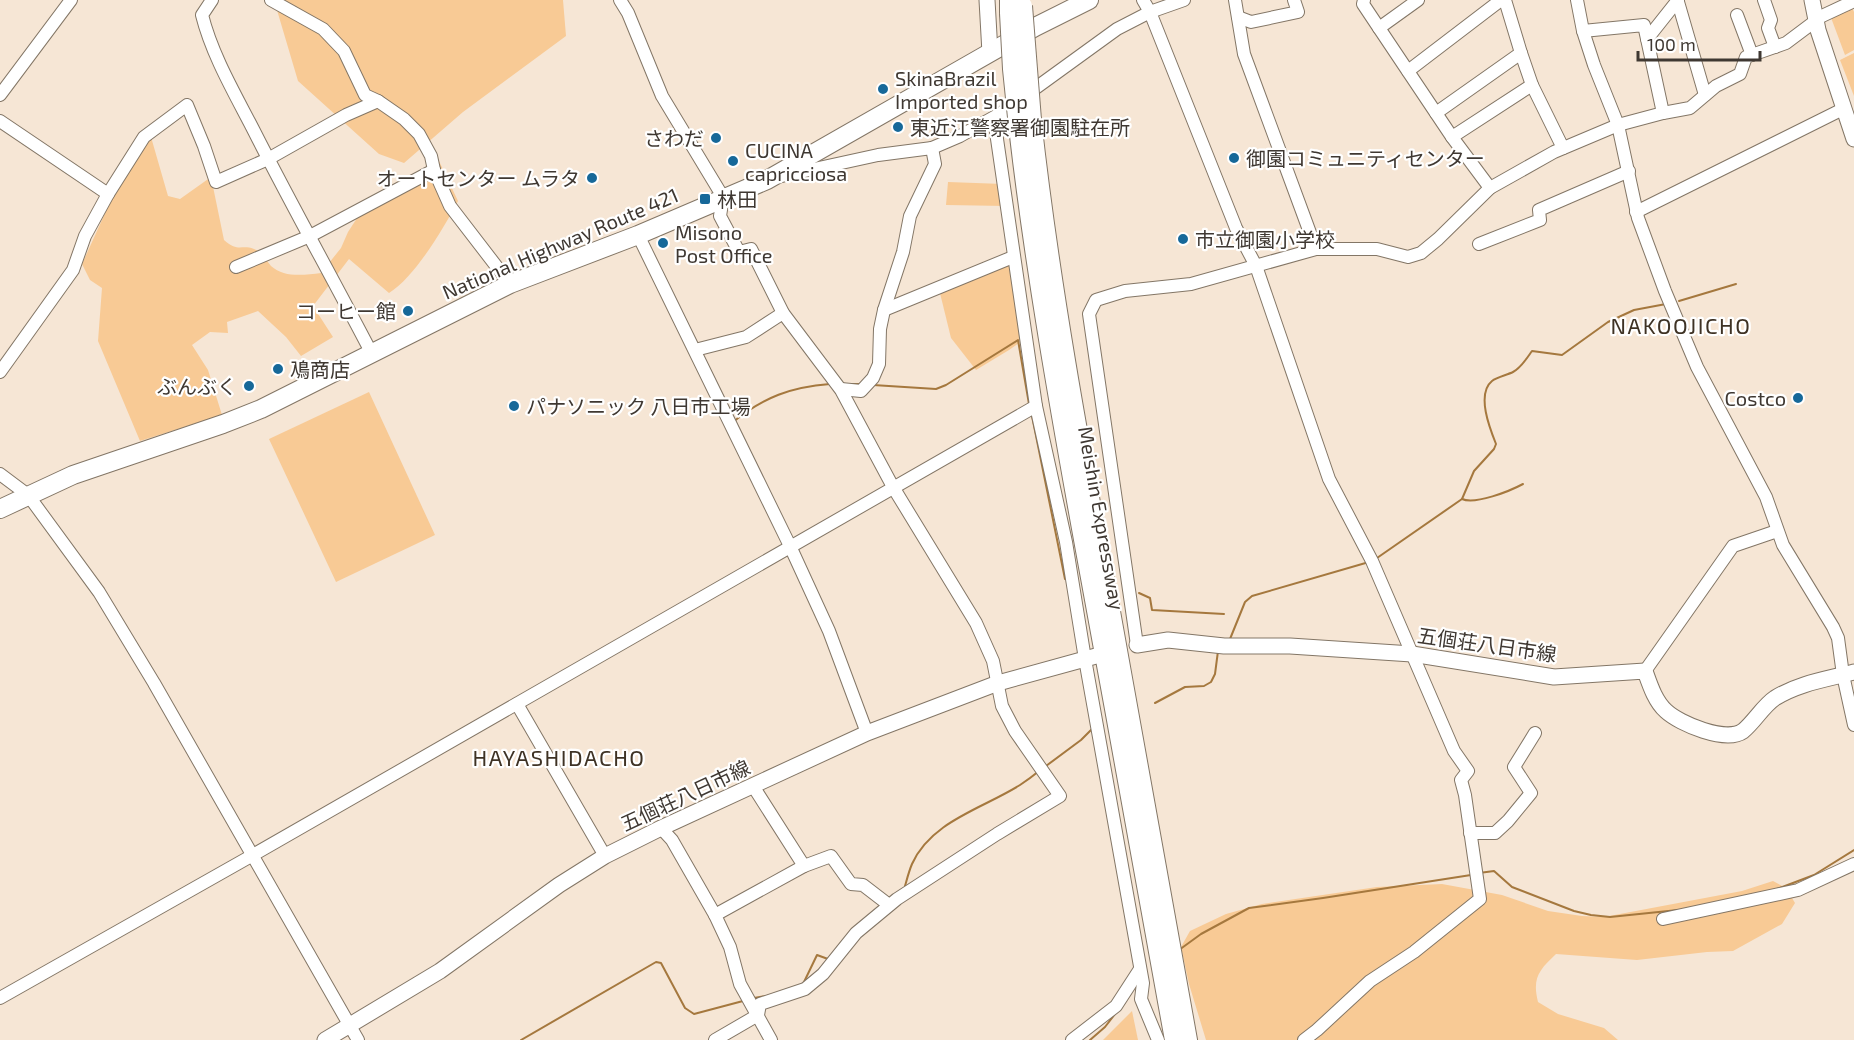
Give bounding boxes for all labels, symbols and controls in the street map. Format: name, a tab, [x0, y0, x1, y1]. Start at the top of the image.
scale bar	[1638, 24, 1760, 62]
text: 100 m	[1647, 33, 1696, 55]
place label: SkinaBrazil Imported shop	[895, 66, 1028, 113]
marker: SkinaBrazil Imported shop	[876, 82, 890, 96]
place label: 東近江警察署御園駐在所	[910, 115, 1130, 139]
marker: 東近江警察署御園駐在所	[891, 120, 905, 134]
place label: さわだ	[644, 126, 704, 150]
marker: さわだ	[709, 131, 723, 145]
place label: CUCINA capricciosa	[745, 138, 847, 185]
place label: 御園コミュニティセンター	[1246, 146, 1485, 170]
marker: 御園コミュニティセンター	[1227, 151, 1241, 165]
marker: CUCINA capricciosa	[726, 154, 740, 168]
place label: オートセンター ムラタ	[377, 166, 580, 190]
marker: オートセンター ムラタ	[585, 171, 599, 185]
street label: National Highway Route 421	[438, 182, 682, 304]
place label: 林田	[717, 187, 757, 211]
marker: 林田	[698, 192, 712, 206]
place label: Misono Post Office	[675, 220, 773, 267]
place label: 市立御園小学校	[1195, 227, 1335, 251]
marker: 市立御園小学校	[1176, 232, 1190, 246]
marker: Misono Post Office	[656, 236, 670, 250]
place label: コーヒー館	[296, 299, 396, 323]
marker: コーヒー館	[401, 304, 415, 318]
district label: NAKOOJICHO	[1611, 312, 1751, 338]
place label: 鳰商店	[290, 357, 350, 381]
marker: 鳰商店	[271, 362, 285, 376]
place label: ぶんぶく	[157, 374, 237, 398]
marker: ぶんぶく	[242, 379, 256, 393]
place label: Costco	[1724, 386, 1786, 410]
marker: Costco	[1791, 391, 1805, 405]
place label: パナソニック 八日市工場	[526, 394, 750, 418]
marker: パナソニック 八日市工場	[507, 399, 521, 413]
street label: Meishin Expressway	[1074, 424, 1130, 612]
street label: 五個荘八日市線	[1416, 622, 1558, 666]
district label: HAYASHIDACHO	[472, 744, 646, 770]
street label: 五個荘八日市線	[616, 755, 754, 835]

